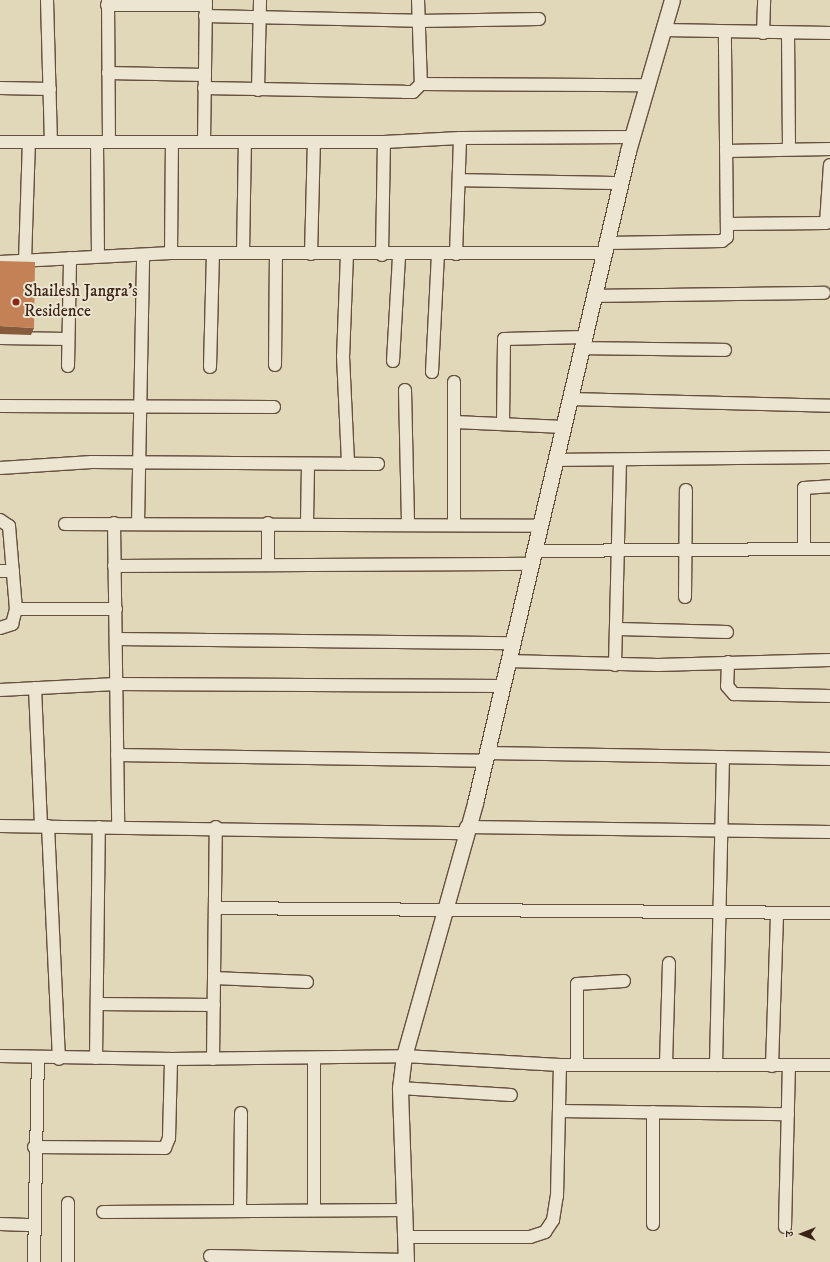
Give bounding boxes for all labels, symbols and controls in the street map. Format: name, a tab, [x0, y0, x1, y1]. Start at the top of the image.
place label: Shailesh Jangra's Residence	[24, 282, 138, 322]
marker: Shailesh Jangra's Residence	[11, 297, 21, 307]
north arrow	[782, 1214, 822, 1254]
text: उ	[783, 1231, 797, 1237]

